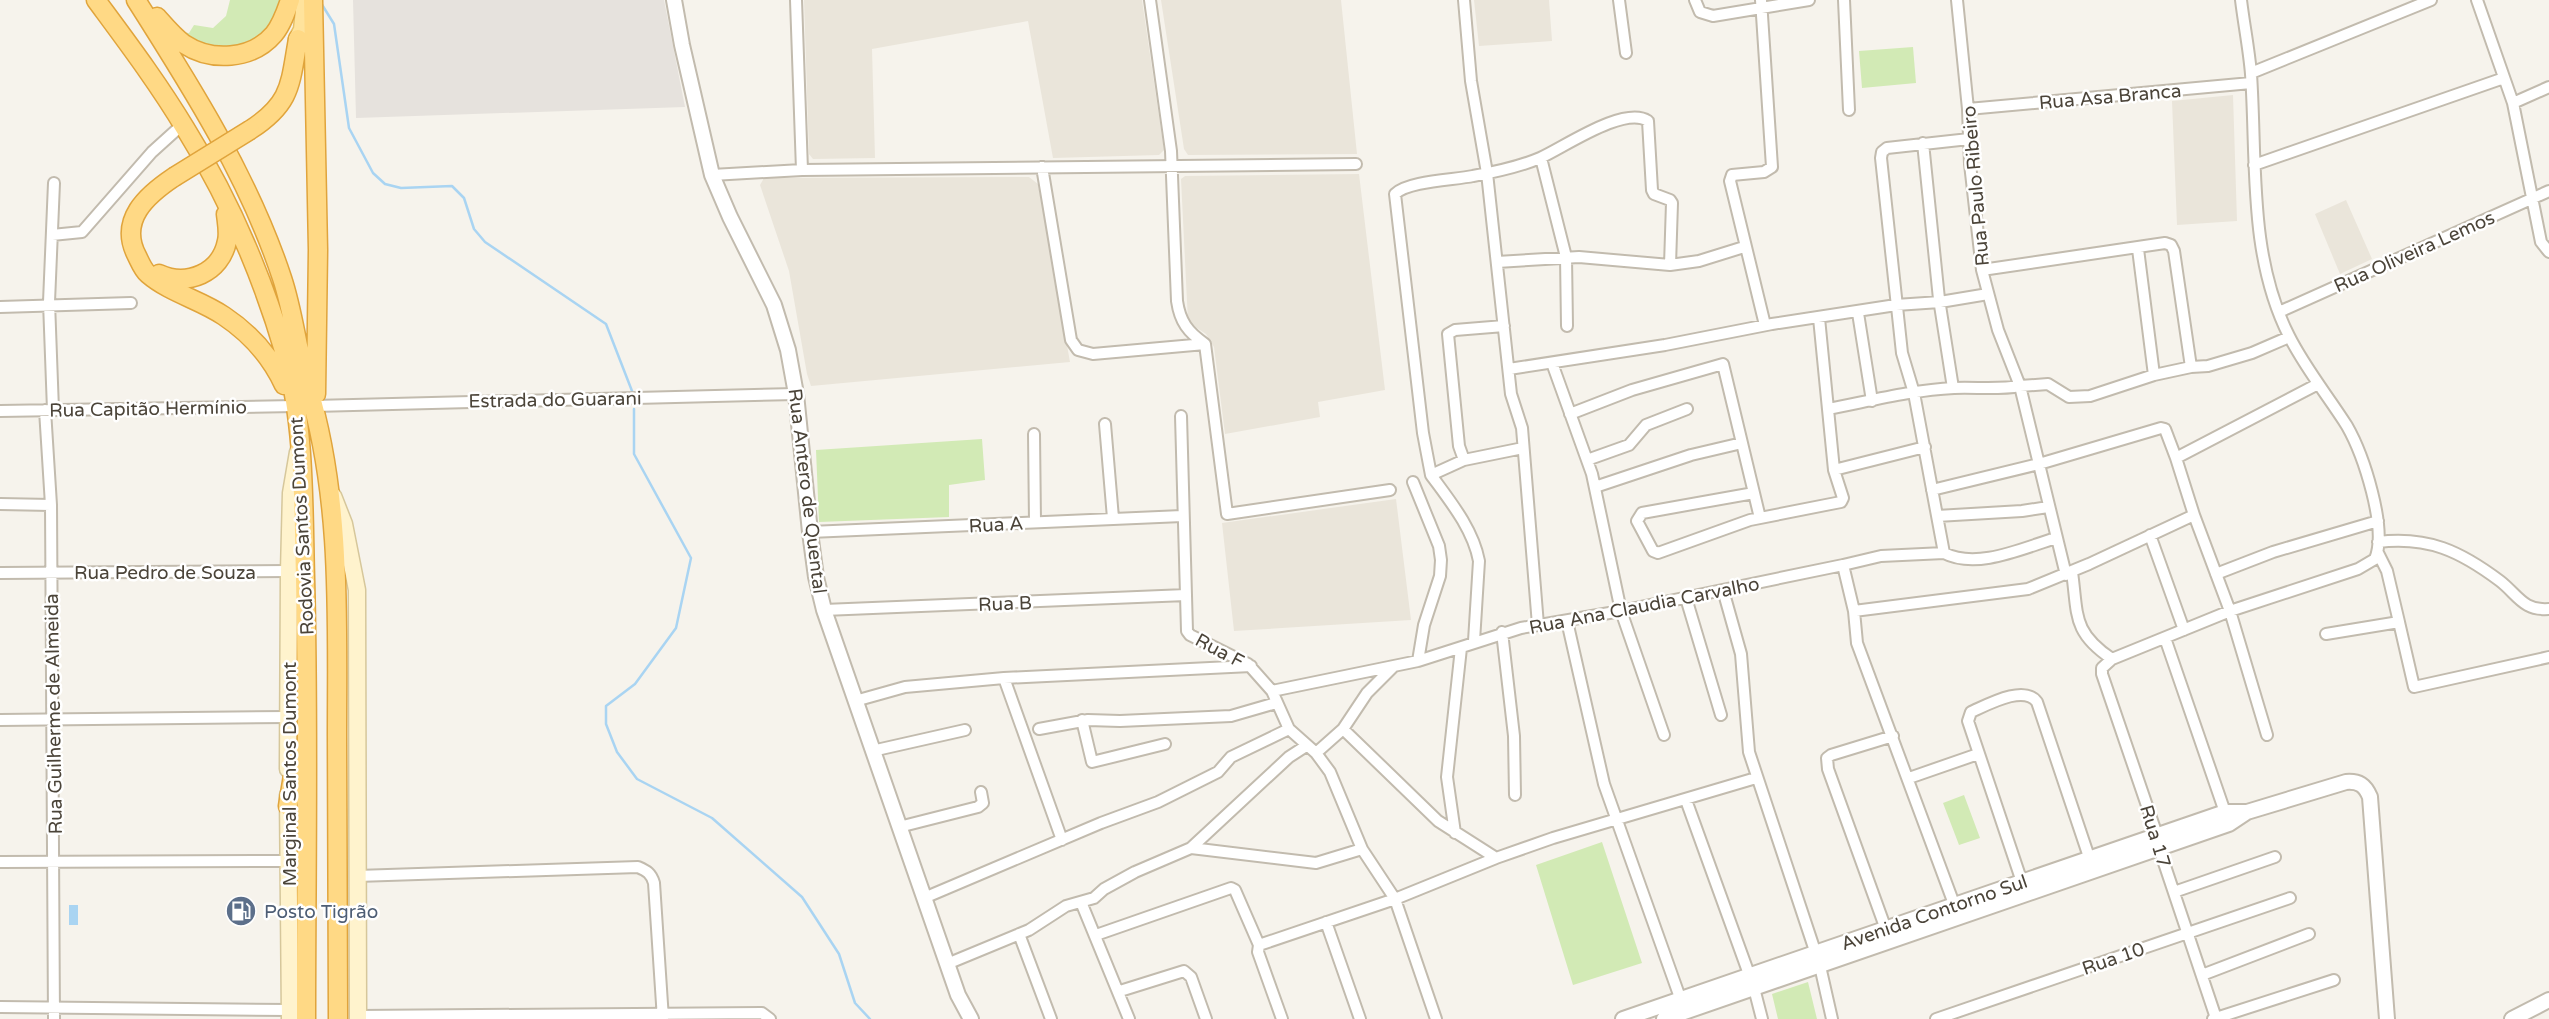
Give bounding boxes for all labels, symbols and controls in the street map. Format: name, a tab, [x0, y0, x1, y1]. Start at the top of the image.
street label: Rua Asa Branca	[2038, 80, 2182, 114]
street label: Rua Paulo Ribeiro	[1958, 105, 1994, 267]
street label: Rua Oliveira Lemos	[2331, 207, 2498, 297]
street label: Estrada do Guarani	[468, 387, 642, 413]
street label: Rua Antero de Quental	[783, 387, 831, 595]
street label: Rua Capitão Hermínio	[49, 396, 247, 422]
street label: Rodovia Santos Dumont	[285, 416, 319, 636]
street label: Rua A	[968, 513, 1024, 537]
street label: Rua Pedro de Souza	[74, 562, 256, 584]
street label: Rua Ana Claudia Carvalho	[1527, 573, 1761, 639]
street label: Rua B	[978, 592, 1032, 616]
street label: Rua Guilherme de Almeida	[41, 593, 67, 835]
street label: Rua F	[1191, 629, 1248, 673]
street label: Marginal Santos Dumont	[279, 662, 301, 886]
street label: Rua 17	[2135, 802, 2175, 870]
street label: Avenida Contorno Sul	[1838, 871, 2030, 955]
fuel station icon: Posto Tigrão	[224, 894, 258, 928]
place label: Posto Tigrão	[264, 901, 378, 923]
street label: Rua 10	[2079, 938, 2147, 980]

